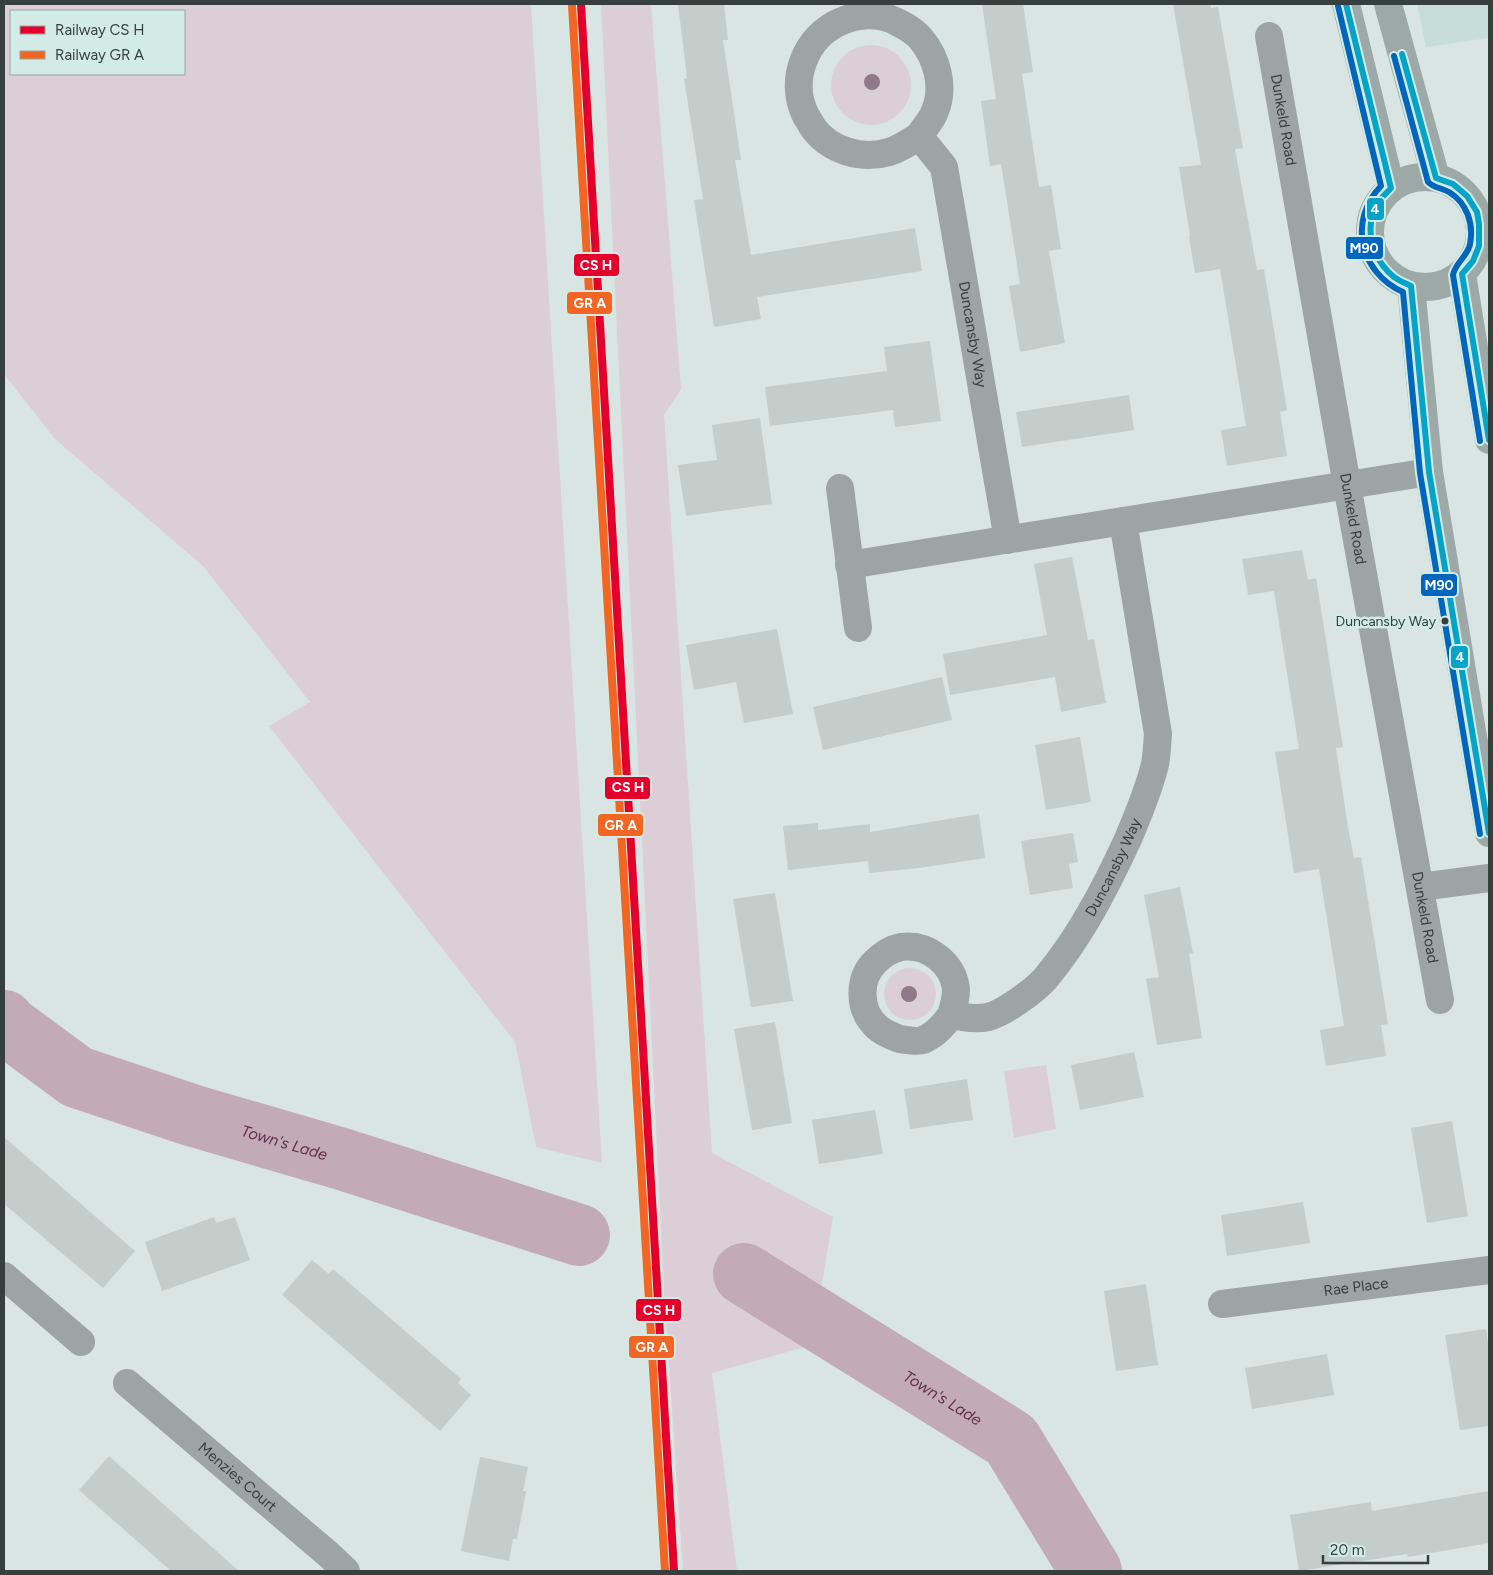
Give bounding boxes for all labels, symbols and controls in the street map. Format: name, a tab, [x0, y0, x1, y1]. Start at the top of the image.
legend	[10, 10, 185, 75]
text: Railway CS H	[55, 21, 145, 39]
text: Railway GR A	[55, 46, 144, 64]
street label: Dunkeld Road	[1267, 72, 1300, 167]
line badge: 4	[1366, 197, 1385, 221]
text: 4	[1371, 201, 1380, 218]
line badge: M90	[1345, 236, 1384, 260]
text: M90	[1349, 240, 1379, 257]
line badge: CS H	[573, 253, 620, 277]
text: CS H	[580, 257, 612, 274]
street label: Duncansby Way	[955, 280, 991, 389]
line badge: GR A	[566, 291, 613, 315]
text: GR A	[574, 295, 606, 312]
street label: Dunkeld Road	[1336, 472, 1370, 566]
line badge: M90	[1420, 573, 1458, 597]
text: M90	[1424, 577, 1454, 594]
place label: Duncansby Way	[1336, 613, 1437, 630]
marker: Duncansby Way	[1440, 616, 1450, 626]
line badge: 4	[1450, 645, 1469, 669]
text: 4	[1456, 649, 1465, 666]
line badge: CS H	[604, 776, 651, 800]
text: CS H	[612, 779, 644, 796]
line badge: GR A	[597, 813, 644, 837]
street label: Duncansby Way	[1081, 815, 1145, 920]
text: GR A	[605, 817, 637, 834]
street label: Dunkeld Road	[1408, 870, 1442, 965]
water label: Town's Lade	[239, 1121, 330, 1164]
street label: Rae Place	[1323, 1274, 1389, 1300]
line badge: CS H	[635, 1298, 682, 1322]
text: CS H	[643, 1302, 675, 1319]
line badge: GR A	[628, 1335, 675, 1359]
text: GR A	[636, 1339, 668, 1356]
water label: Town's Lade	[900, 1366, 986, 1429]
street label: Menzies Court	[194, 1438, 281, 1516]
scale bar	[1323, 1532, 1428, 1564]
text: 20 m	[1330, 1541, 1364, 1559]

